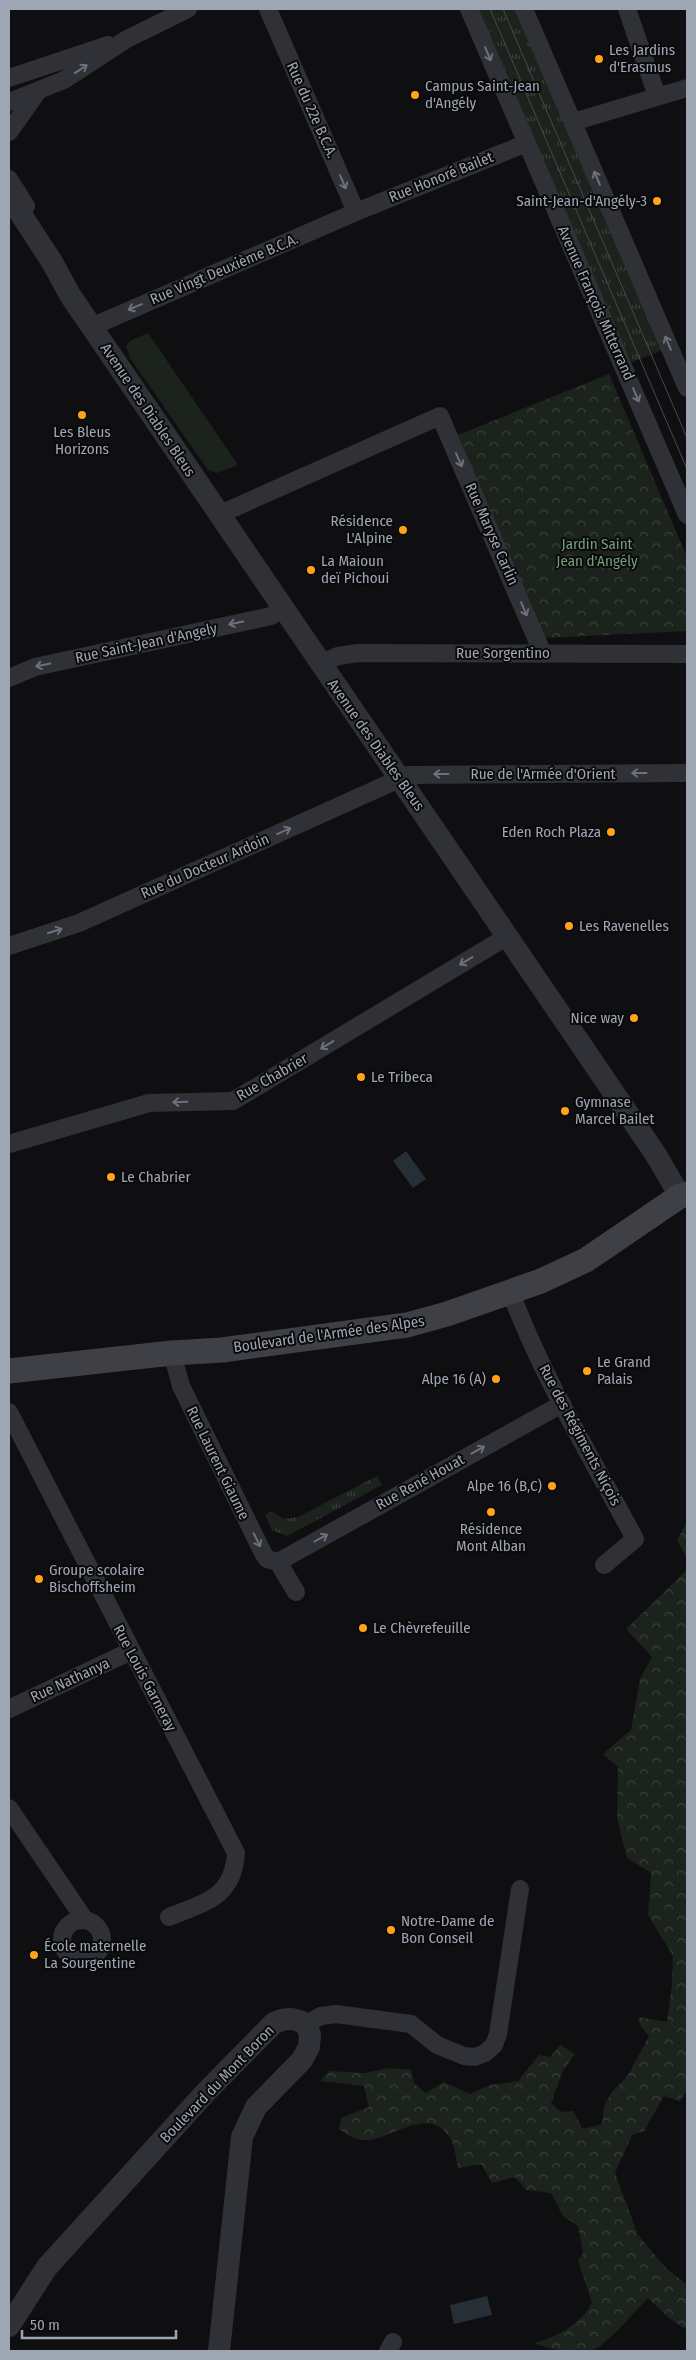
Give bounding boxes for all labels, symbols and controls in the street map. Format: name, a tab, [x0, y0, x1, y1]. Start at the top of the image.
place label: Les Jardins d'Erasmus	[609, 41, 675, 76]
one-way arrow	[484, 46, 493, 61]
marker: Les Jardins d'Erasmus	[593, 53, 605, 65]
street label: Rue du 22e B.C.A.	[283, 59, 341, 161]
one-way arrow	[73, 64, 87, 74]
place label: Campus Saint-Jean d'Angély	[425, 77, 540, 112]
marker: Campus Saint-Jean d'Angély	[409, 89, 421, 101]
street label: Rue Honoré Bailet	[386, 148, 496, 206]
one-way arrow	[592, 171, 602, 186]
one-way arrow	[339, 174, 349, 189]
place label: Saint-Jean-d'Angély-3	[516, 192, 647, 210]
marker: Saint-Jean-d'Angély-3	[651, 195, 663, 207]
street label: Avenue François Mitterrand	[554, 223, 638, 383]
street label: Rue Vingt Deuxième B.C.A.	[147, 230, 301, 308]
one-way arrow	[127, 304, 142, 313]
one-way arrow	[663, 336, 673, 351]
street label: Avenue des Diables Bleus	[97, 340, 199, 480]
one-way arrow	[632, 387, 642, 402]
marker: Les Bleus Horizons	[76, 409, 88, 421]
place label: Les Bleus Horizons	[53, 423, 111, 458]
one-way arrow	[455, 452, 465, 467]
street label: Rue Maryse Carlin	[461, 480, 523, 588]
place label: Résidence L'Alpine	[331, 512, 393, 547]
marker: Résidence L'Alpine	[397, 524, 409, 536]
park label: Jardin Saint Jean d'Angély	[556, 535, 638, 570]
place label: La Maioun deï Pichoui	[321, 552, 389, 587]
marker: La Maioun deï Pichoui	[305, 564, 317, 576]
one-way arrow	[520, 601, 530, 616]
street label: Rue Saint-Jean d'Angely	[73, 619, 219, 667]
one-way arrow	[229, 619, 245, 628]
street label: Rue Sorgentino	[456, 644, 550, 662]
one-way arrow	[36, 661, 52, 670]
street label: Avenue des Diables Bleus	[324, 676, 428, 814]
street label: Rue de l'Armée d'Orient	[471, 765, 616, 783]
one-way arrow	[631, 768, 647, 778]
one-way arrow	[433, 769, 450, 779]
place label: Eden Roch Plaza	[502, 823, 601, 841]
one-way arrow	[276, 826, 291, 836]
marker: Eden Roch Plaza	[605, 826, 617, 838]
street label: Rue du Docteur Ardoin	[138, 830, 272, 902]
place label: Les Ravenelles	[579, 917, 669, 935]
marker: Les Ravenelles	[563, 920, 575, 932]
one-way arrow	[47, 926, 62, 935]
one-way arrow	[460, 957, 474, 967]
place label: Nice way	[571, 1009, 624, 1027]
marker: Nice way	[628, 1012, 640, 1024]
one-way arrow	[320, 1041, 334, 1051]
street label: Rue Chabrier	[233, 1049, 312, 1105]
place label: Le Tribeca	[371, 1068, 433, 1086]
marker: Le Tribeca	[355, 1071, 367, 1083]
place label: Gymnase Marcel Bailet	[575, 1093, 654, 1128]
one-way arrow	[172, 1098, 188, 1107]
marker: Gymnase Marcel Bailet	[559, 1105, 571, 1117]
place label: Le Chabrier	[121, 1168, 191, 1186]
marker: Le Chabrier	[105, 1171, 117, 1183]
street label: Boulevard de l'Armée des Alpes	[232, 1312, 426, 1356]
place label: Le Grand Palais	[597, 1353, 651, 1388]
street label: Rue des Régiments Niçois	[535, 1361, 625, 1509]
marker: Le Grand Palais	[581, 1365, 593, 1377]
place label: Alpe 16 (A)	[422, 1370, 486, 1388]
marker: Alpe 16 (A)	[490, 1373, 502, 1385]
street label: Rue Laurent Giaume	[183, 1403, 253, 1523]
one-way arrow	[470, 1445, 485, 1455]
street label: Rue René Houat	[373, 1450, 467, 1514]
place label: Alpe 16 (B,C)	[467, 1477, 542, 1495]
marker: Alpe 16 (B,C)	[546, 1480, 558, 1492]
marker: Résidence Mont Alban	[485, 1506, 497, 1518]
place label: Résidence Mont Alban	[456, 1520, 526, 1555]
one-way arrow	[253, 1532, 262, 1547]
one-way arrow	[313, 1532, 327, 1542]
place label: Groupe scolaire Bischoffsheim	[49, 1561, 145, 1596]
marker: Groupe scolaire Bischoffsheim	[33, 1573, 45, 1585]
place label: Le Chèvrefeuille	[373, 1619, 471, 1637]
street label: Rue Louis Garneray	[109, 1622, 181, 1735]
marker: Le Chèvrefeuille	[357, 1622, 369, 1634]
street label: Rue Nathanya	[28, 1654, 112, 1706]
place label: Notre-Dame de Bon Conseil	[401, 1912, 495, 1947]
marker: Notre-Dame de Bon Conseil	[385, 1924, 397, 1936]
place label: École maternelle La Sourgentine	[44, 1937, 146, 1972]
marker: École maternelle La Sourgentine	[28, 1949, 40, 1961]
street label: Boulevard du Mont Boron	[156, 2021, 278, 2147]
scale bar	[22, 2308, 176, 2340]
text: 50 m	[30, 2316, 60, 2334]

